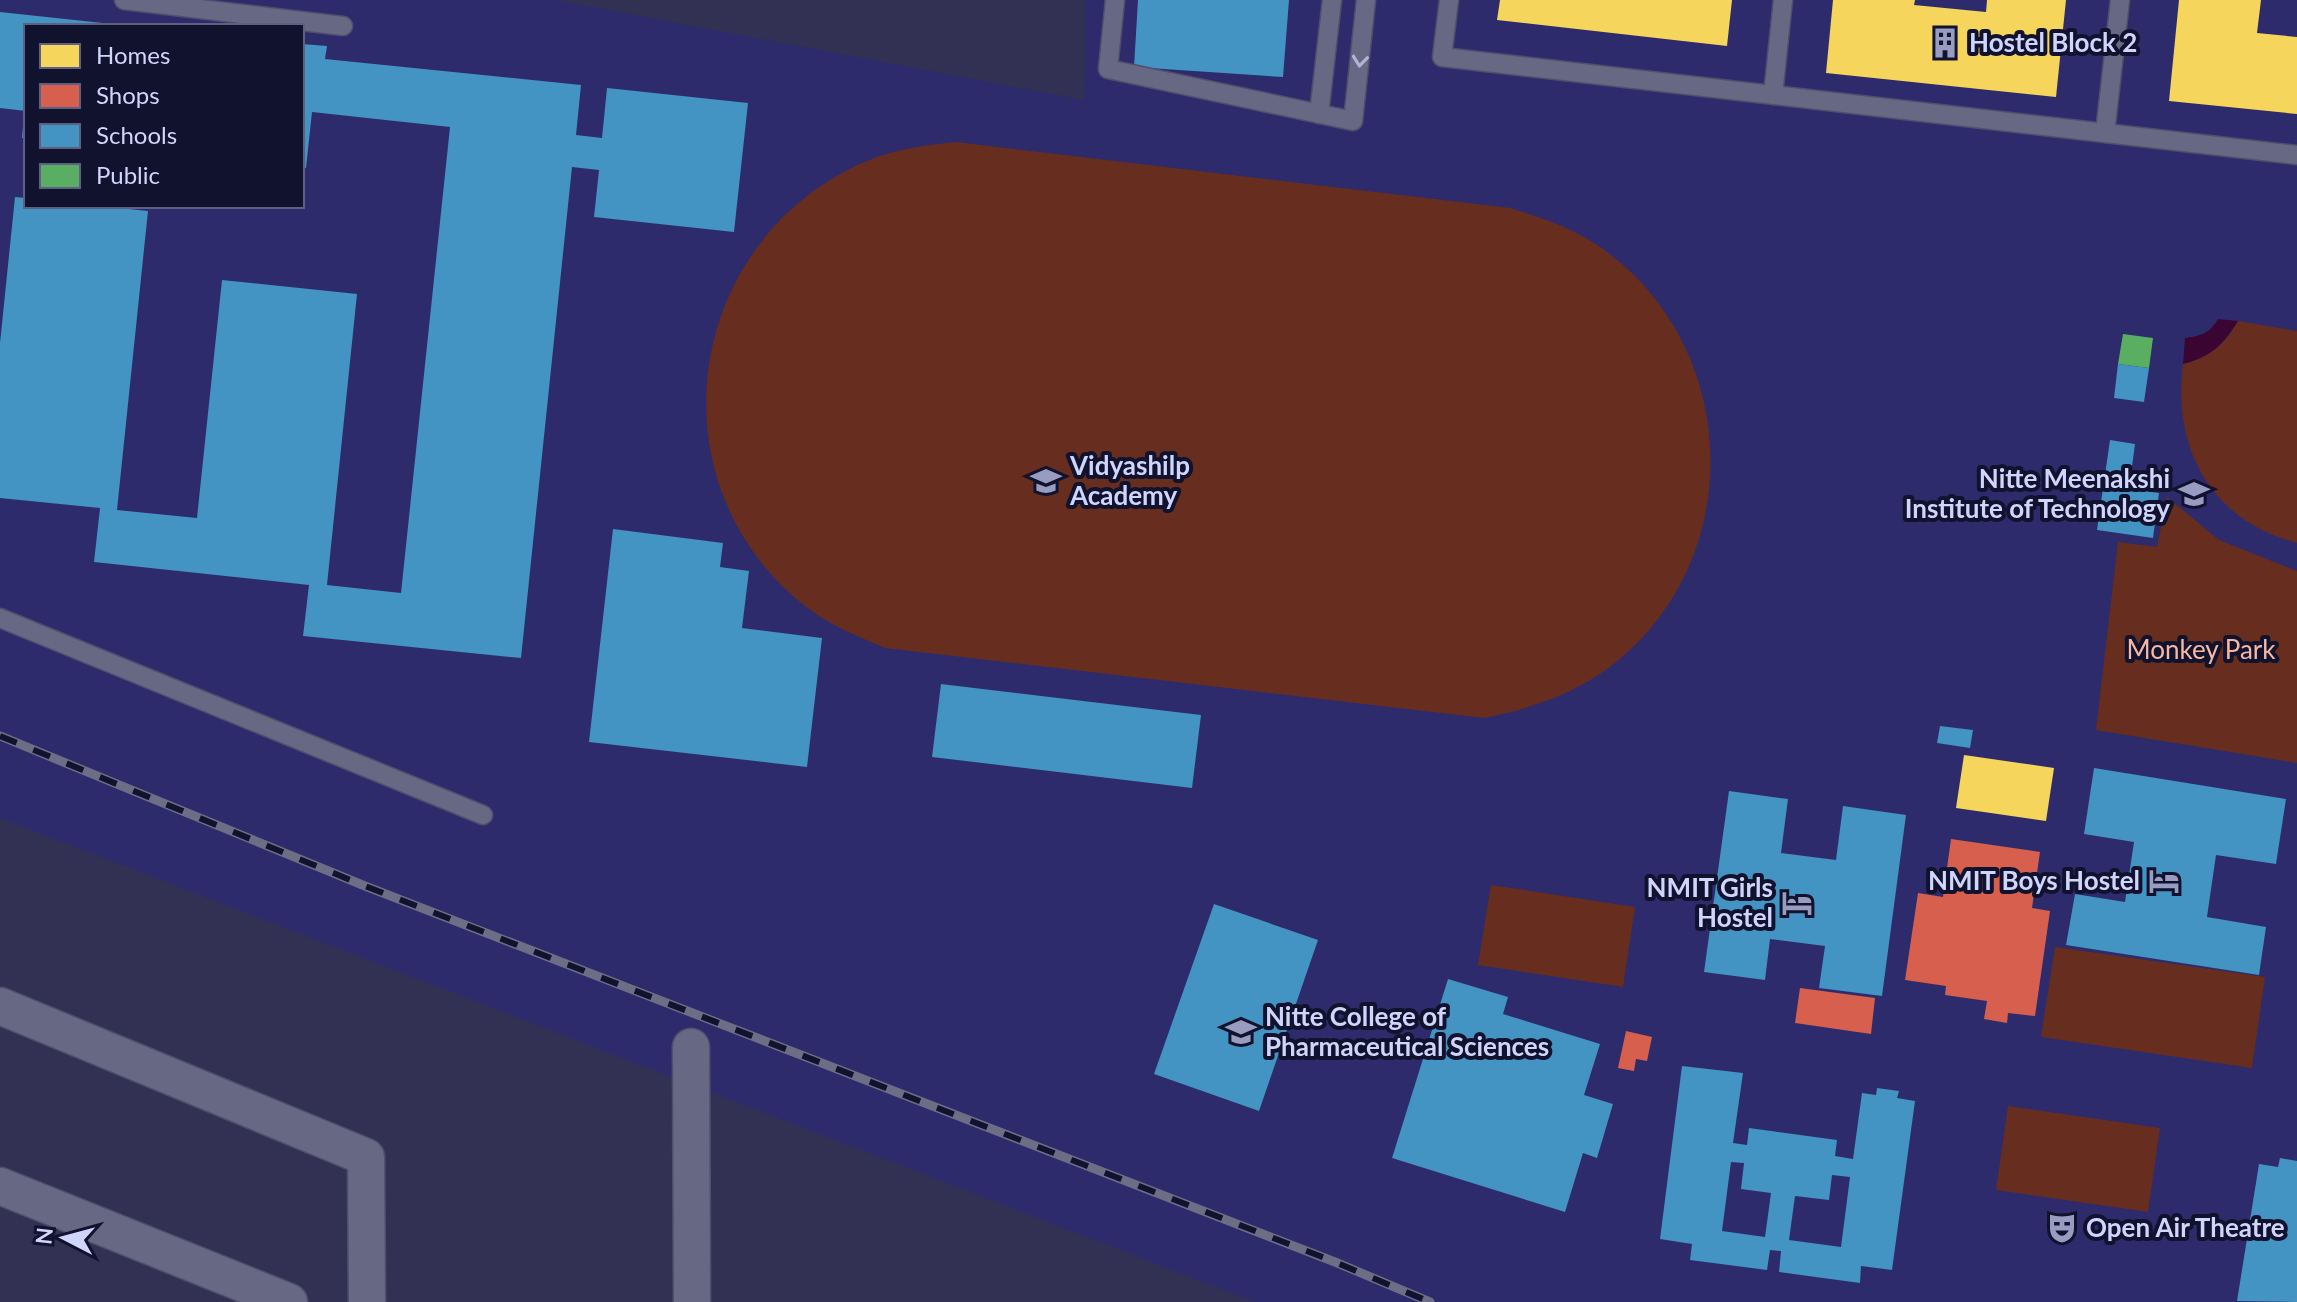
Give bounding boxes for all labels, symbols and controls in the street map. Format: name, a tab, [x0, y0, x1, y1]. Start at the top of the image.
legend	[24, 24, 304, 208]
building icon: Hostel Block 2	[1928, 26, 1962, 60]
place label: Hostel Block 2	[1969, 26, 2137, 58]
text: Homes	[96, 40, 170, 69]
one-way arrow	[1351, 55, 1368, 68]
text: Shops	[96, 80, 160, 109]
text: Schools	[96, 120, 177, 149]
text: Public	[96, 160, 160, 189]
place label: Vidyashilp Academy	[1069, 449, 1190, 511]
place label: Nitte Meenakshi Institute of Technology	[1905, 462, 2170, 524]
school or university icon: Vidyashilp Academy	[1029, 464, 1063, 498]
school or university icon: Nitte Meenakshi Institute of Technology	[2177, 477, 2211, 511]
park label: Monkey Park	[2126, 633, 2276, 665]
place label: NMIT Boys Hostel	[1928, 864, 2140, 896]
hotel icon: NMIT Boys Hostel	[2147, 864, 2181, 898]
place label: NMIT Girls Hostel	[1647, 871, 1773, 933]
hotel icon: NMIT Girls Hostel	[1780, 886, 1814, 920]
place label: Nitte College of Pharmaceutical Sciences	[1265, 1000, 1549, 1062]
school or university icon: Nitte College of Pharmaceutical Sciences	[1224, 1015, 1258, 1049]
north arrow	[24, 1198, 104, 1278]
theatre icon: Open Air Theatre	[2045, 1211, 2079, 1245]
place label: Open Air Theatre	[2086, 1211, 2285, 1243]
text: N	[29, 1226, 58, 1246]

